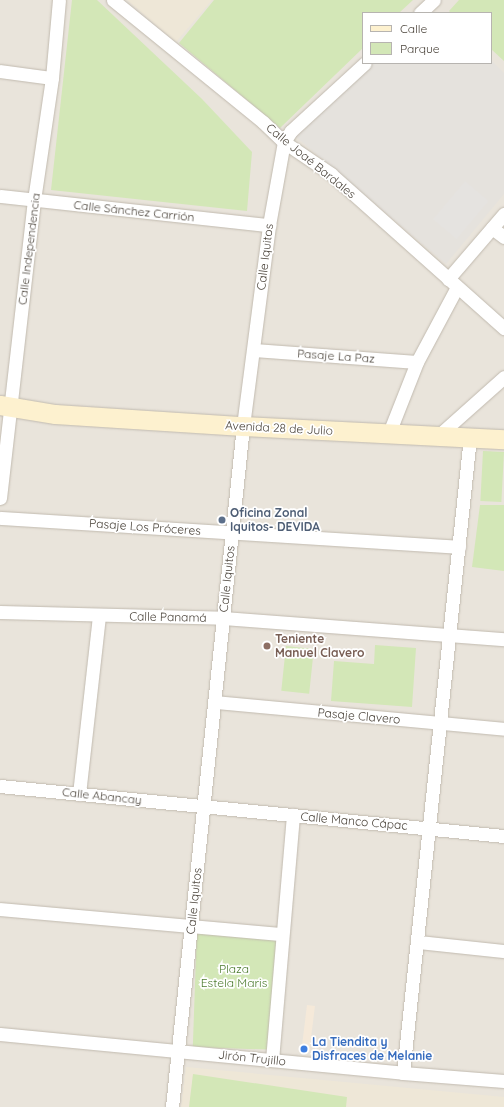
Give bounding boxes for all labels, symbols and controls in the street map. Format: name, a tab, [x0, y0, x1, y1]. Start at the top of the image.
legend	[362, 12, 492, 64]
text: Calle	[400, 21, 427, 36]
text: Parque	[400, 41, 440, 56]
street label: Calle Joaé Bardales	[263, 120, 359, 202]
street label: Calle Independencia	[15, 192, 43, 306]
street label: Calle Sánchez Carrión	[73, 197, 195, 225]
street label: Calle Iquitos	[254, 223, 276, 291]
street label: Pasaje La Paz	[297, 346, 375, 366]
street label: Avenida 28 de Julio	[225, 418, 333, 438]
place label: Oficina Zonal Iquitos- DEVIDA	[230, 506, 320, 534]
marker: Oficina Zonal Iquitos- DEVIDA	[217, 515, 227, 525]
street label: Pasaje Los Próceres	[89, 516, 201, 538]
street label: Calle Iquitos	[216, 545, 238, 613]
street label: Calle Panamá	[129, 609, 207, 625]
place label: Teniente Manuel Clavero	[275, 632, 365, 660]
marker: Teniente Manuel Clavero	[262, 641, 272, 651]
street label: Pasaje Clavero	[317, 705, 401, 727]
street label: Calle Abancay	[61, 785, 143, 807]
street label: Calle Manco Cápac	[300, 809, 408, 833]
street label: Calle Iquitos	[183, 867, 205, 935]
park label: Plaza Estela Maris	[201, 962, 267, 990]
place label: La Tiendita y Disfraces de Melanie	[312, 1035, 432, 1063]
marker: La Tiendita y Disfraces de Melanie	[299, 1044, 309, 1054]
street label: Jirón Trujillo	[217, 1047, 287, 1069]

